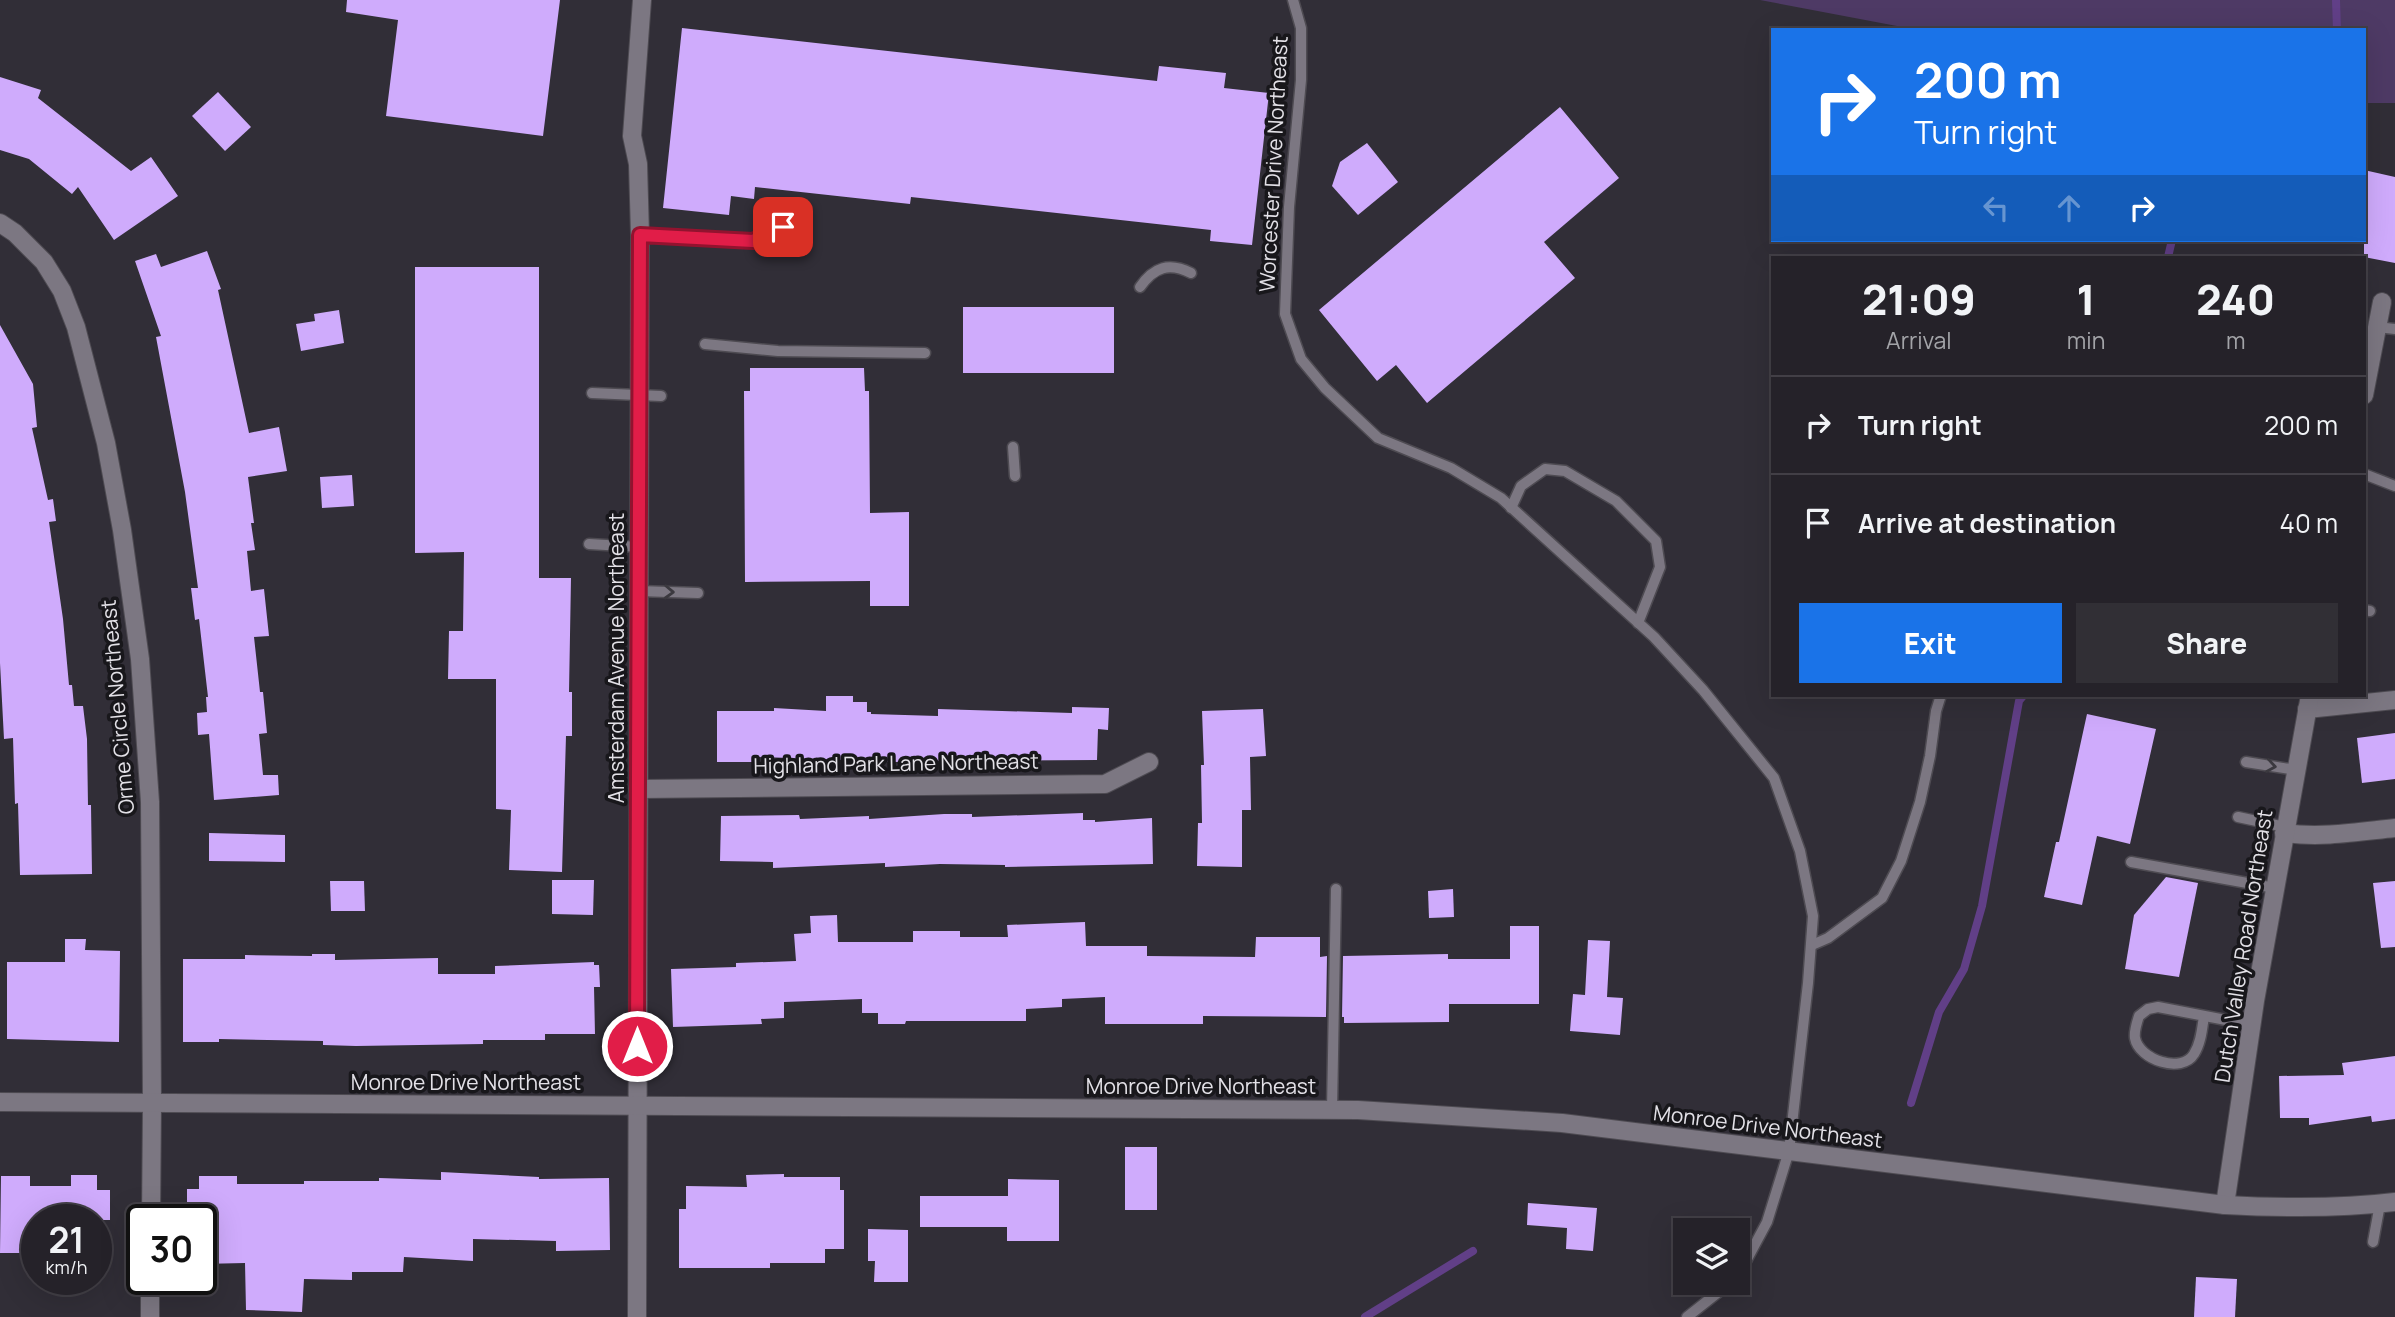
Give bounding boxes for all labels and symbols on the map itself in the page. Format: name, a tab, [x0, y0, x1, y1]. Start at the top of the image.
street label: Worcester Drive Northeast	[1252, 35, 1294, 293]
pin	[753, 197, 813, 257]
street label: Amsterdam Avenue Northeast	[602, 513, 630, 803]
one-way arrow	[663, 584, 674, 599]
street label: Orme Circle Northeast	[94, 599, 140, 815]
street label: Highland Park Lane Northeast	[753, 747, 1039, 779]
one-way arrow	[2265, 758, 2277, 773]
street label: Dutch Valley Road Northeast	[2208, 808, 2278, 1084]
position arrow	[600, 1009, 674, 1083]
street label: Monroe Drive Northeast	[351, 1068, 581, 1096]
street label: Monroe Drive Northeast	[1086, 1072, 1316, 1100]
street label: Monroe Drive Northeast	[1652, 1098, 1884, 1154]
speed limit sign: 30	[126, 1204, 217, 1295]

